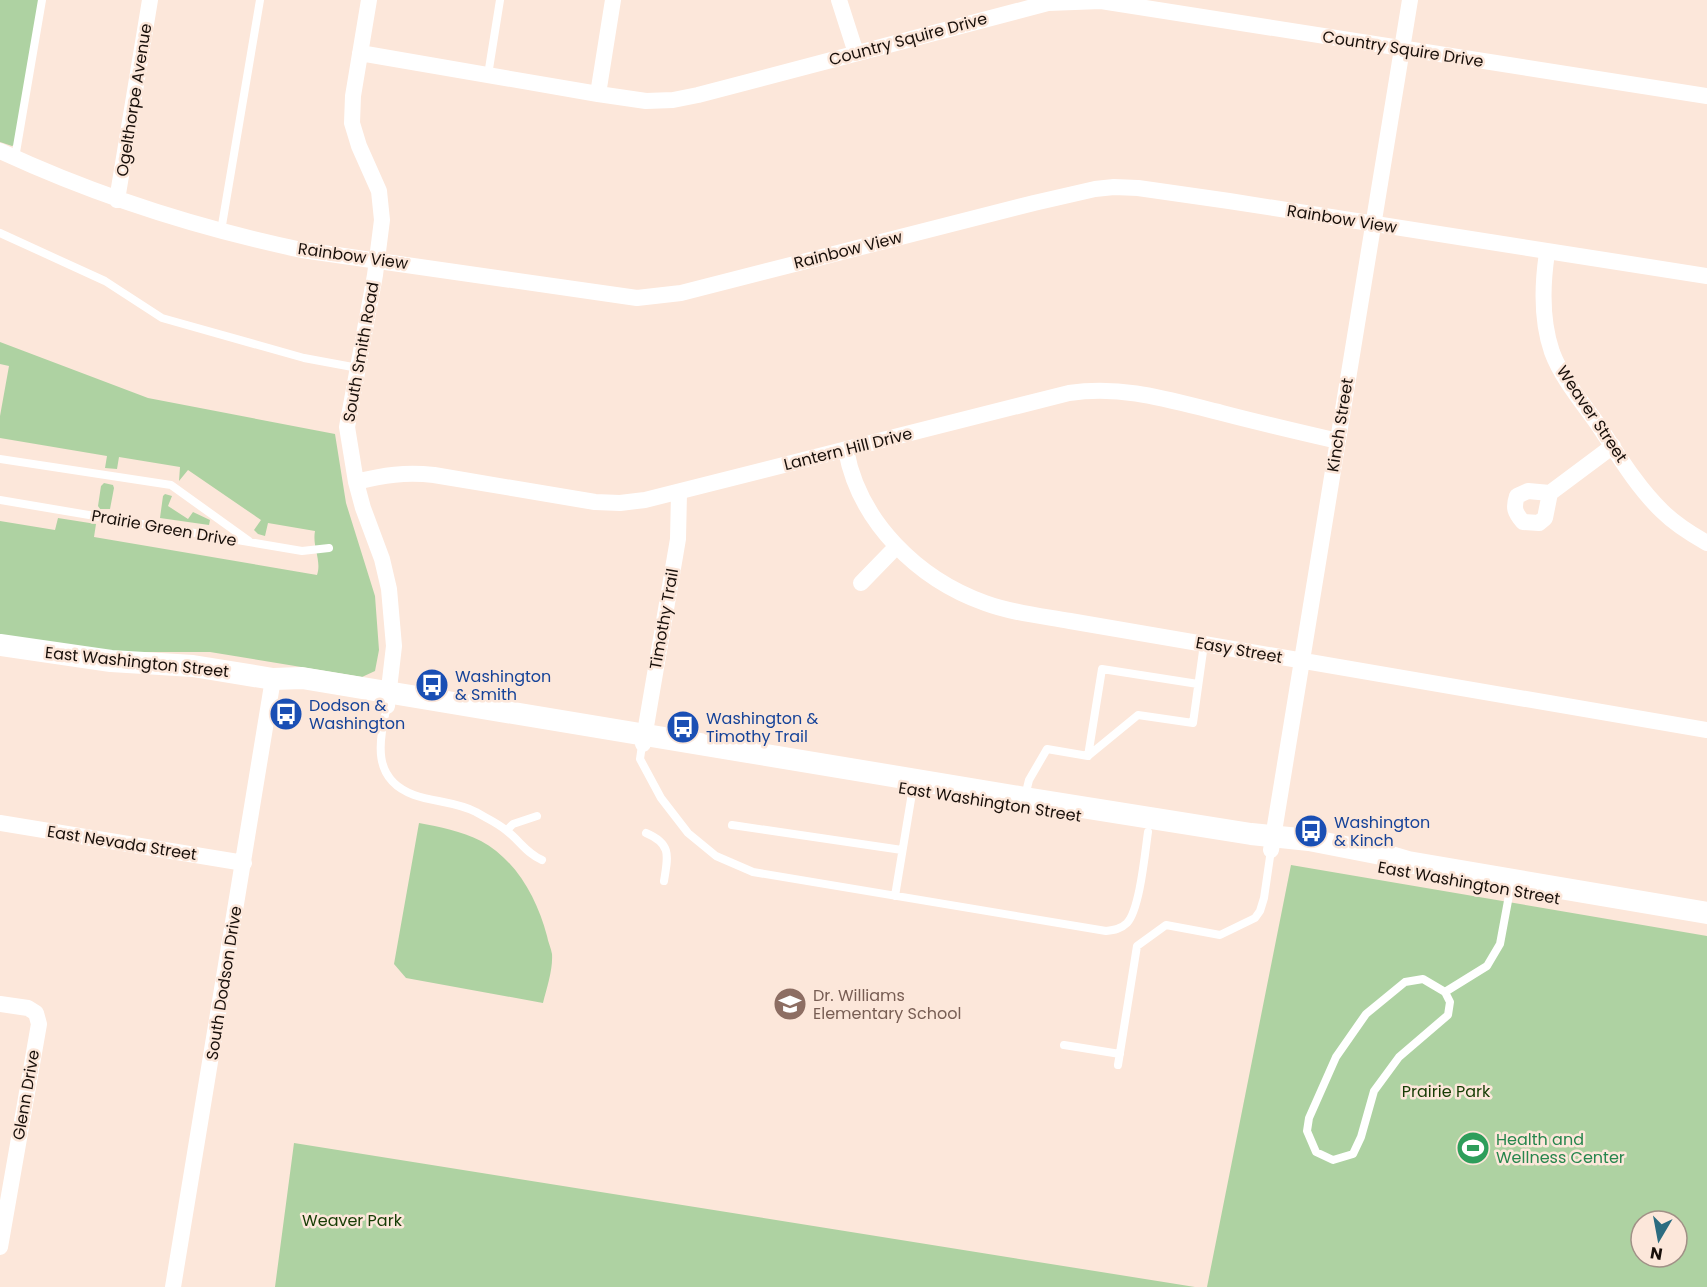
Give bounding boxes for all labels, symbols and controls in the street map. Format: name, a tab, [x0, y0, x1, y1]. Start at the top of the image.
street label: Country Squire Drive	[826, 7, 990, 71]
street label: Ogelthorpe Avenue	[111, 22, 157, 178]
street label: Country Squire Drive	[1321, 25, 1485, 73]
street label: Rainbow View	[1285, 199, 1399, 239]
street label: Rainbow View	[791, 225, 905, 275]
street label: Rainbow View	[296, 237, 410, 275]
street label: South Smith Road	[337, 280, 385, 424]
street label: Weaver Street	[1551, 361, 1633, 467]
street label: Kinch Street	[1321, 376, 1359, 474]
street label: Lantern Hill Drive	[781, 422, 915, 476]
street label: Prairie Green Drive	[90, 504, 238, 552]
street label: Timothy Trail	[644, 567, 684, 671]
street label: Easy Street	[1194, 631, 1284, 669]
street label: East Washington Street	[44, 641, 230, 683]
place label: Washington & Smith	[455, 665, 551, 706]
bus stop icon: Washington & Smith	[414, 667, 450, 703]
place label: Dodson & Washington	[309, 694, 405, 735]
bus stop icon: Dodson & Washington	[268, 696, 304, 732]
place label: Washington & Timothy Trail	[706, 707, 819, 748]
bus stop icon: Washington & Timothy Trail	[665, 709, 701, 745]
street label: East Washington Street	[897, 776, 1083, 828]
place label: Washington & Kinch	[1334, 811, 1430, 852]
bus stop icon: Washington & Kinch	[1293, 813, 1329, 849]
street label: East Nevada Street	[46, 820, 199, 866]
street label: East Washington Street	[1376, 856, 1562, 910]
street label: South Dodson Drive	[200, 904, 248, 1062]
place label: Dr. Williams Elementary School	[813, 984, 961, 1025]
school or university icon: Dr. Williams Elementary School	[772, 986, 808, 1022]
street label: Glenn Drive	[7, 1048, 45, 1142]
park label: Prairie Park	[1402, 1080, 1491, 1103]
place label: Health and Wellness Center	[1496, 1128, 1625, 1169]
sports icon: Health and Wellness Center	[1455, 1130, 1491, 1166]
park label: Weaver Park	[302, 1209, 403, 1232]
north arrow	[1629, 1209, 1689, 1269]
text: N	[1649, 1241, 1664, 1266]

